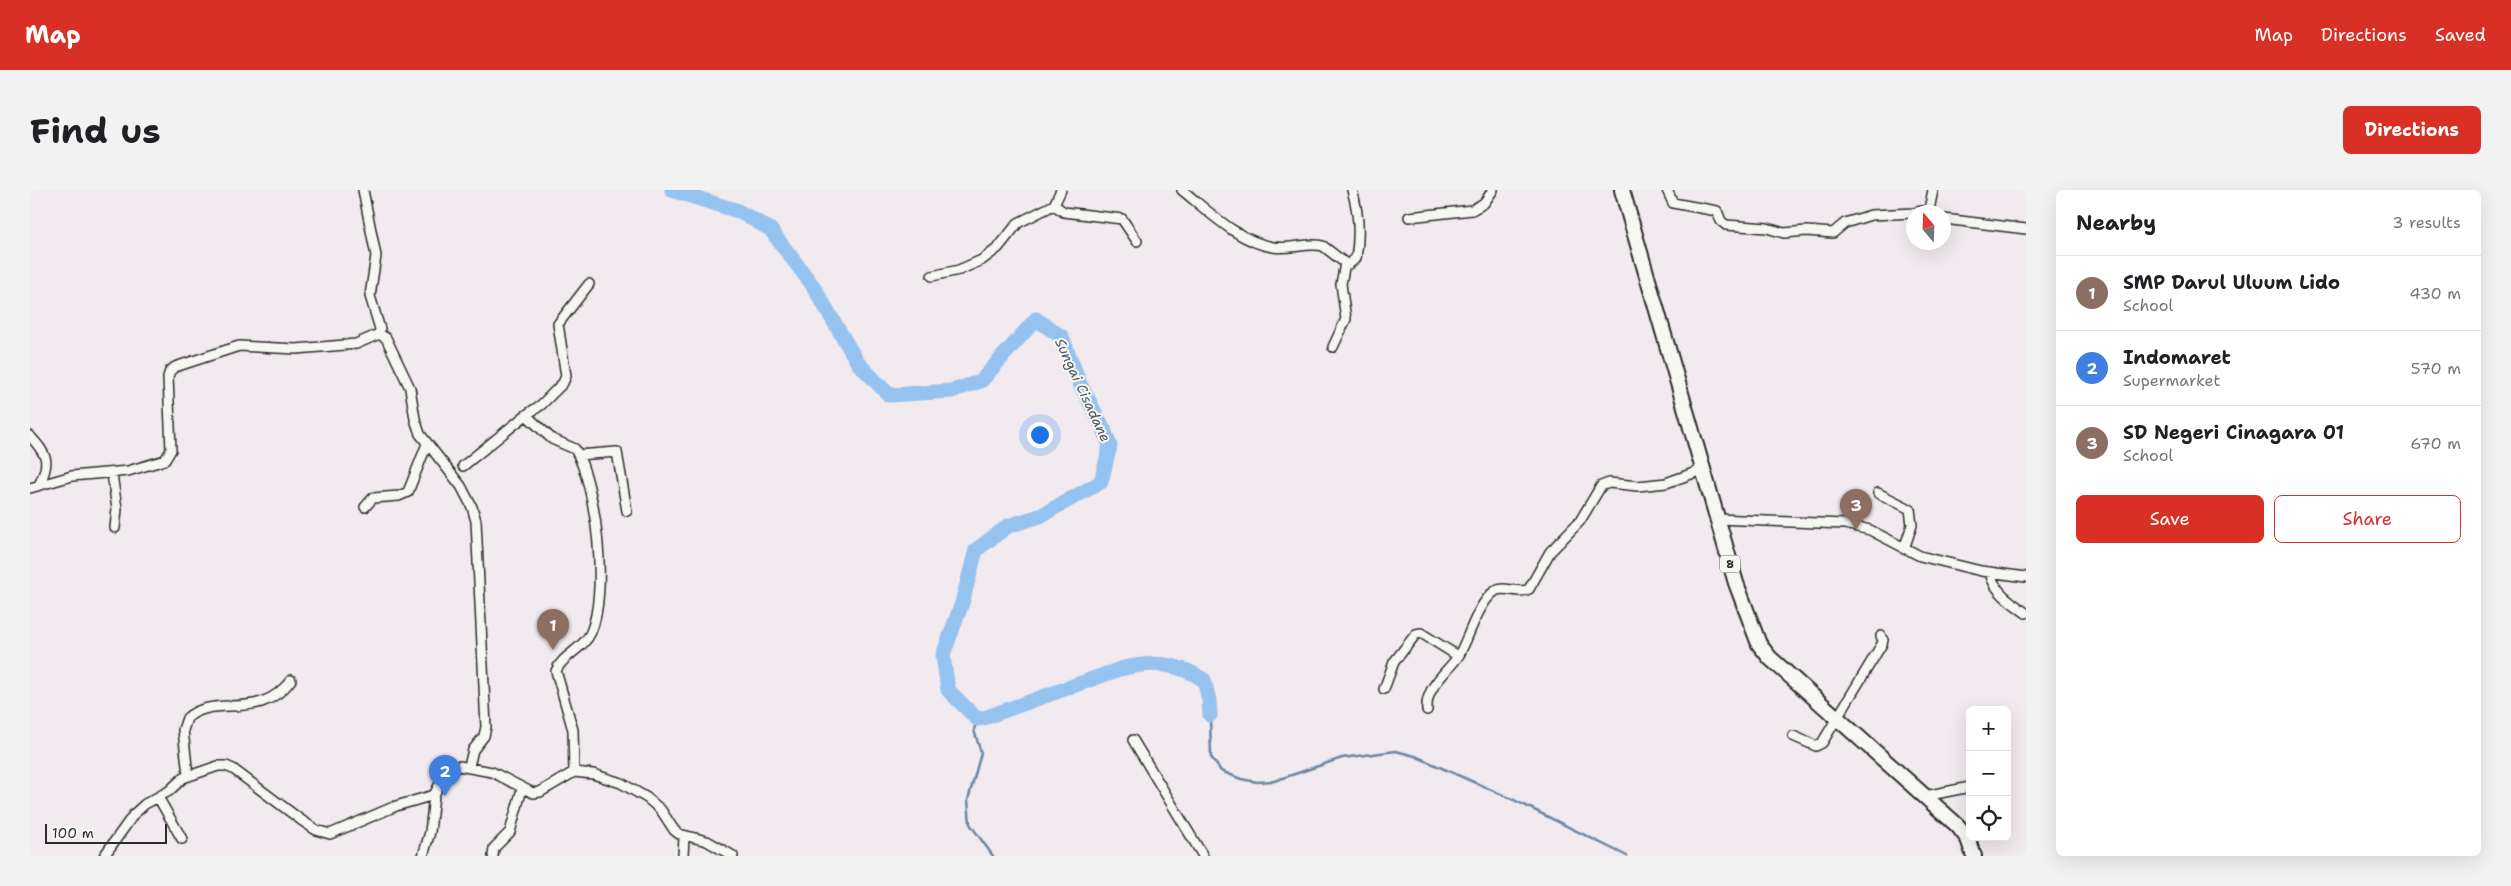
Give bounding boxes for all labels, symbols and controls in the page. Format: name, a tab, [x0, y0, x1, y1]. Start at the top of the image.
text: Map	[25, 19, 81, 51]
text: Map	[2255, 23, 2293, 47]
text: Directions	[2321, 23, 2407, 47]
text: Saved	[2435, 23, 2486, 47]
button: Directions	[2343, 106, 2481, 154]
text: Find us	[30, 107, 161, 154]
north arrow	[1906, 205, 1951, 250]
text: Nearby	[2076, 209, 2156, 237]
text: 3 results	[2392, 212, 2461, 233]
text: SMP Darul Uluum Lido	[2123, 270, 2340, 295]
text: 1	[2088, 283, 2096, 304]
text: 430 m	[2410, 283, 2461, 304]
text: School	[2123, 295, 2173, 316]
water label: Sungai Cisadane	[1051, 335, 1115, 445]
text: Indomaret	[2123, 345, 2231, 370]
text: 2	[2086, 358, 2098, 379]
text: 570 m	[2411, 358, 2461, 379]
text: Supermarket	[2123, 370, 2220, 391]
text: SD Negeri Cinagara 01	[2123, 420, 2344, 445]
your location	[1027, 422, 1053, 448]
text: 3	[2086, 433, 2098, 454]
text: 670 m	[2410, 433, 2461, 454]
text: School	[2123, 445, 2173, 466]
pin: 3	[1840, 489, 1872, 530]
button: Save	[2076, 495, 2264, 543]
button: Share	[2274, 495, 2461, 543]
road number: 8	[1720, 556, 1740, 572]
pin: 1	[537, 609, 569, 650]
map controls	[1966, 706, 2011, 841]
button: +	[1966, 706, 2011, 751]
button: −	[1966, 751, 2011, 796]
pin: 2	[429, 755, 461, 796]
button: locate	[1966, 796, 2011, 841]
scale bar	[45, 821, 168, 844]
text: 100 m	[52, 824, 94, 842]

